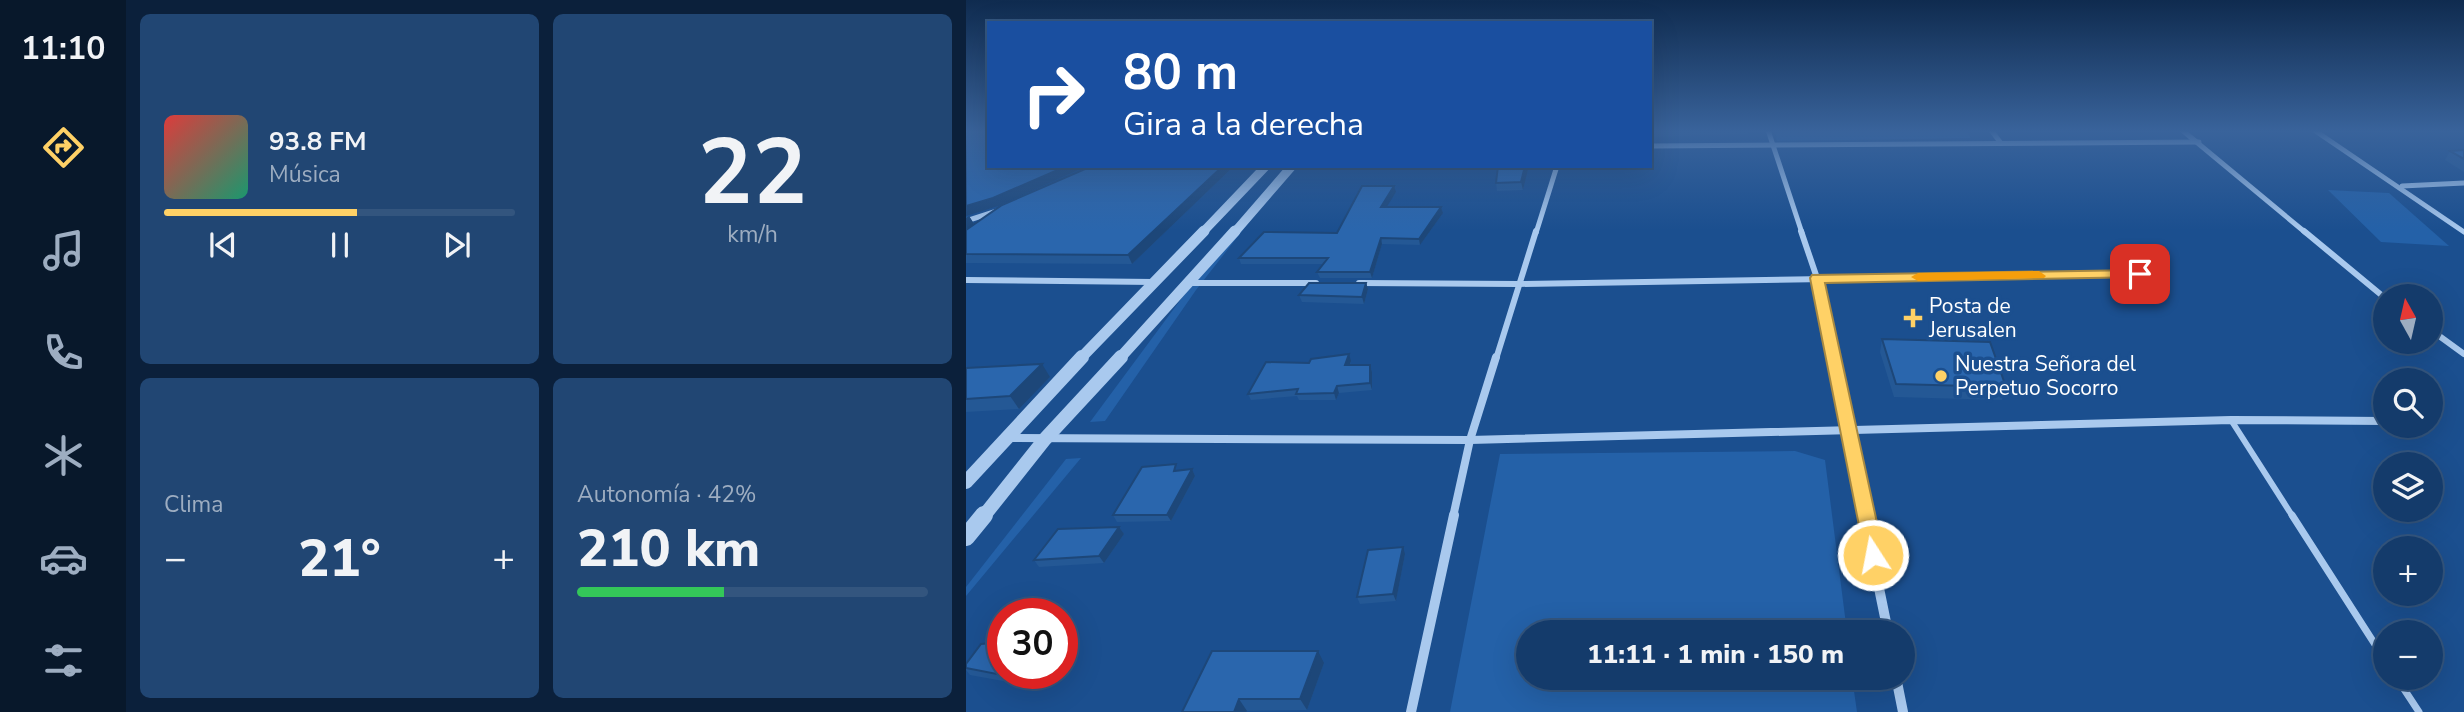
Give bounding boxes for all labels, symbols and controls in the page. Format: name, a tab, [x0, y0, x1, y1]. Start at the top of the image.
text: 11:10	[21, 27, 105, 70]
text: 80 m	[1123, 39, 1238, 106]
icon: right	[1008, 49, 1099, 140]
text: Gira a la derecha	[1123, 103, 1364, 146]
text: 22	[698, 111, 807, 235]
icon: directions	[39, 123, 88, 172]
text: 93.8 FM	[269, 124, 366, 159]
text: Música	[269, 159, 341, 190]
text: km/h	[727, 219, 778, 250]
icon: music	[39, 226, 88, 275]
icon: previous	[204, 226, 242, 264]
icon: pause	[321, 226, 359, 264]
icon: next	[438, 226, 476, 264]
pin	[2110, 244, 2170, 304]
icon: arrive	[2121, 255, 2159, 293]
north arrow	[2373, 284, 2443, 354]
map controls	[2373, 284, 2443, 690]
place label: Posta de Jerusalen	[1928, 292, 2017, 344]
marker: Posta de Jerusalen	[1903, 308, 1923, 328]
icon: phone	[39, 328, 88, 377]
place label: Nuestra Señora del Perpetuo Socorro	[1955, 350, 2137, 402]
marker: Nuestra Señora del Perpetuo Socorro	[1933, 368, 1949, 384]
button: search	[2373, 368, 2443, 438]
icon: climate	[39, 431, 88, 480]
button: layers	[2373, 452, 2443, 522]
text: Autonomía · 42%	[577, 479, 757, 510]
text: Clima	[164, 489, 224, 520]
text: 210 km	[577, 513, 760, 584]
position arrow	[1836, 518, 1910, 592]
text: 21°	[298, 523, 381, 594]
text: −	[164, 533, 187, 584]
text: +	[492, 533, 515, 584]
icon: car	[39, 534, 88, 583]
button: +	[2373, 536, 2443, 606]
speed limit sign: 30	[987, 598, 1078, 689]
button: −	[2373, 620, 2443, 690]
icon: filters	[39, 636, 88, 685]
text: 11:11 · 1 min · 150 m	[1587, 637, 1844, 672]

